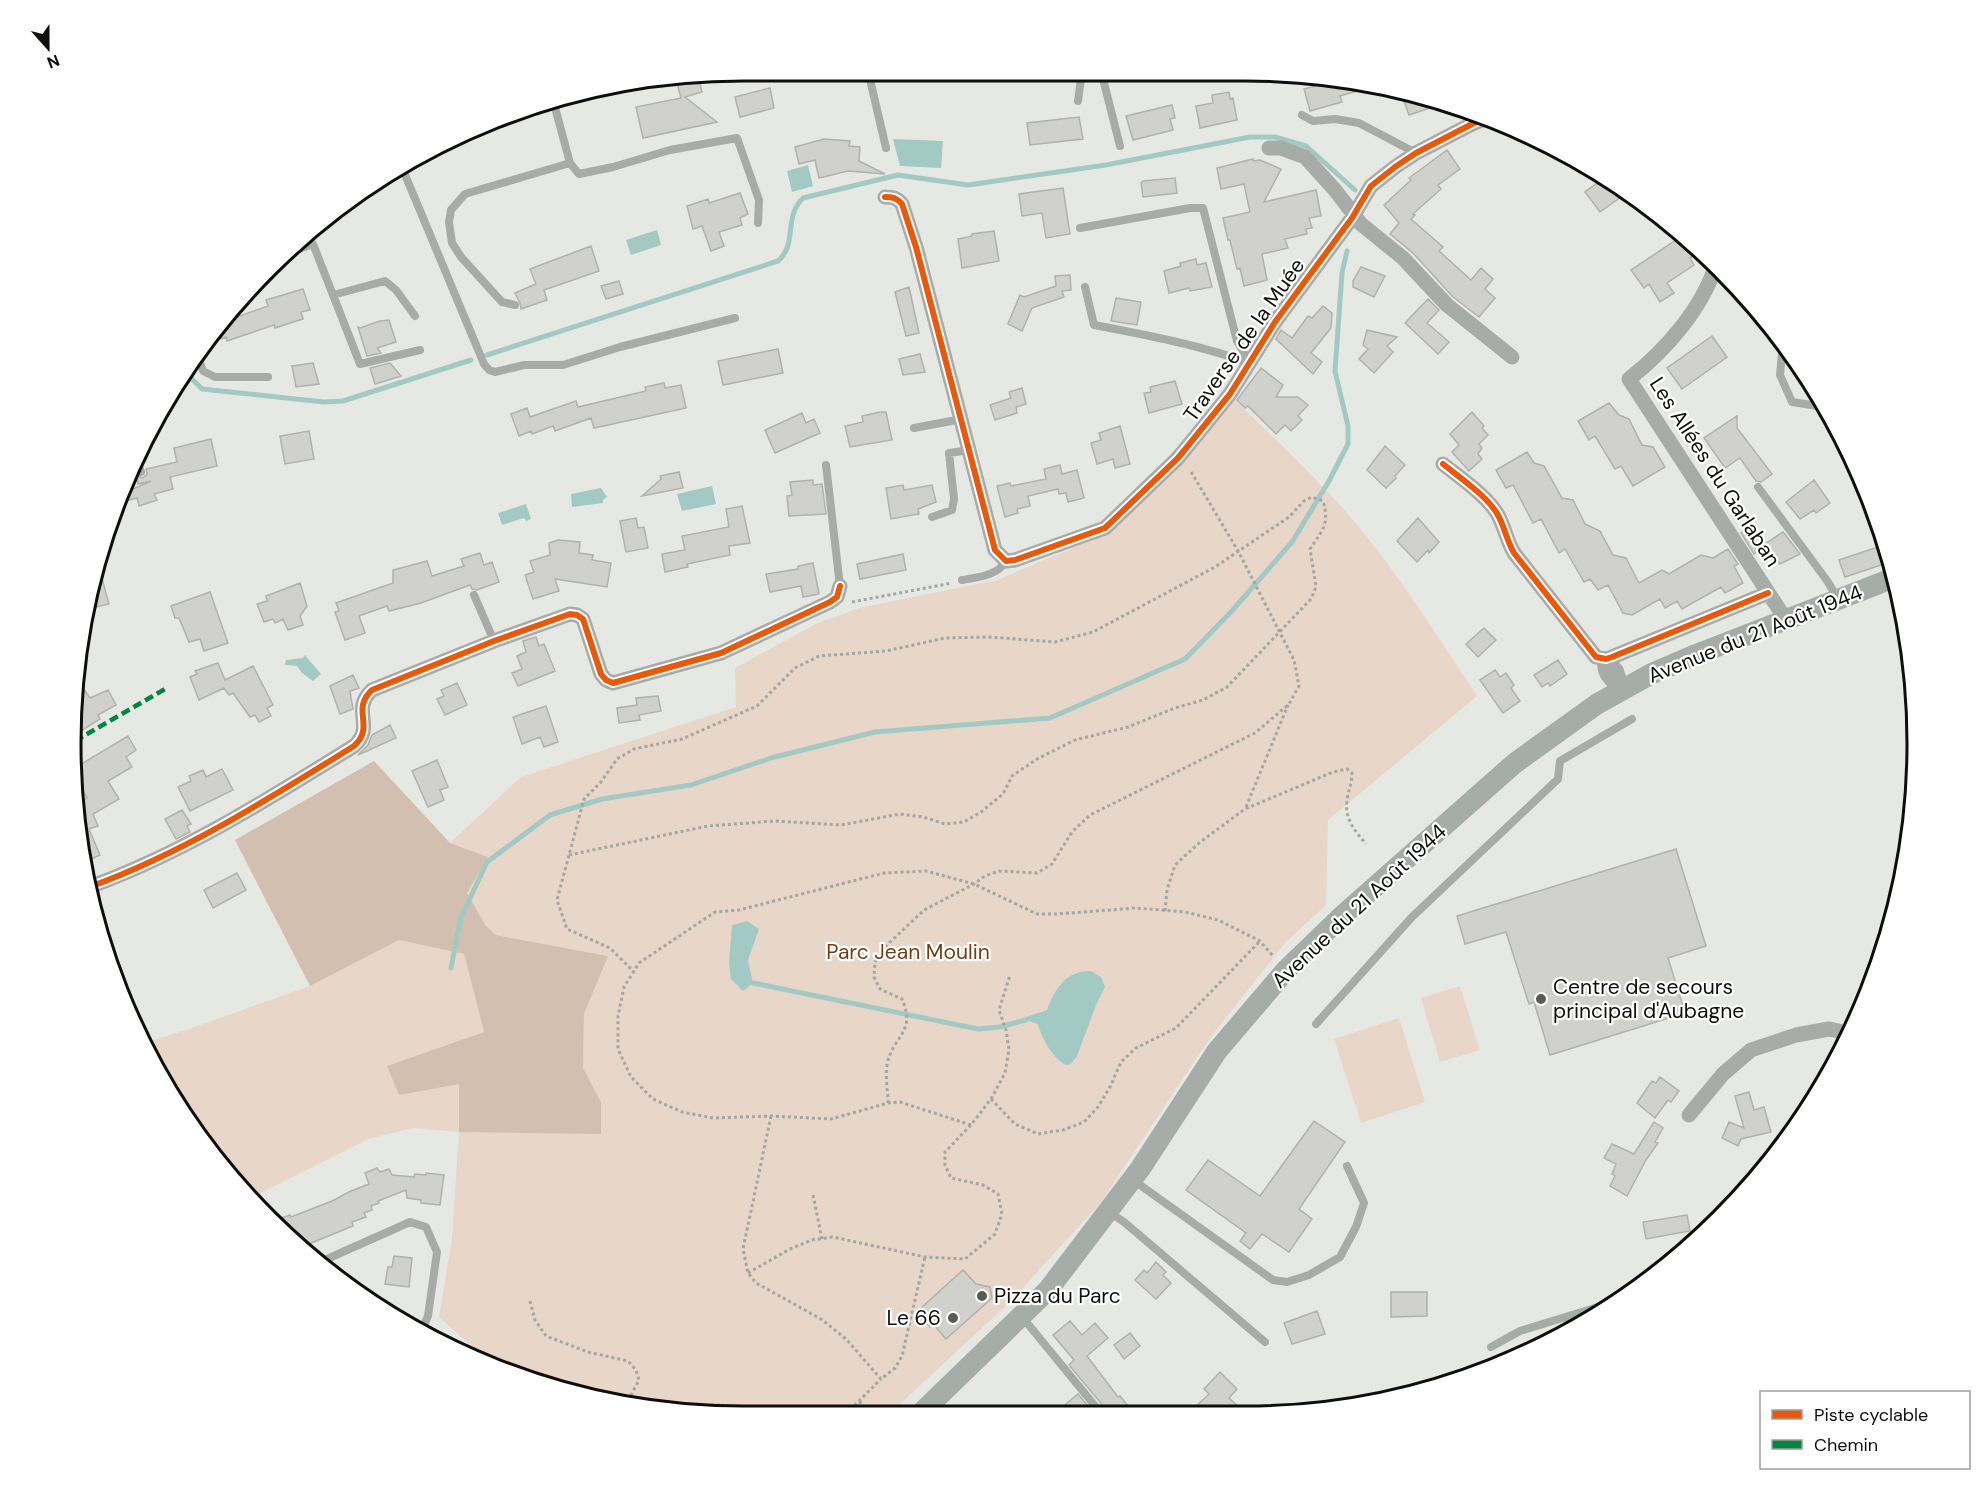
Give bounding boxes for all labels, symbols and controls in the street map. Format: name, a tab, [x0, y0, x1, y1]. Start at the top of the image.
north arrow	[18, 18, 78, 78]
text: N	[44, 50, 62, 73]
street label: Traverse de la Muée	[1177, 253, 1311, 427]
street label: Les Allées du Garlaban	[1643, 372, 1787, 572]
street label: Avenue du 21 Août 1944	[1644, 578, 1867, 690]
street label: Avenue du 21 Août 1944	[1266, 818, 1452, 994]
park label: Parc Jean Moulin	[826, 938, 990, 966]
place label: Centre de secours principal d'Aubagne	[1553, 973, 1744, 1025]
marker: Centre de secours principal d'Aubagne	[1534, 992, 1548, 1006]
place label: Pizza du Parc	[994, 1282, 1121, 1310]
marker: Pizza du Parc	[975, 1289, 989, 1303]
place label: Le 66	[886, 1304, 941, 1332]
marker: Le 66	[946, 1311, 960, 1325]
legend	[1760, 1391, 1970, 1469]
text: Piste cyclable	[1814, 1403, 1928, 1427]
text: Chemin	[1814, 1433, 1878, 1457]

